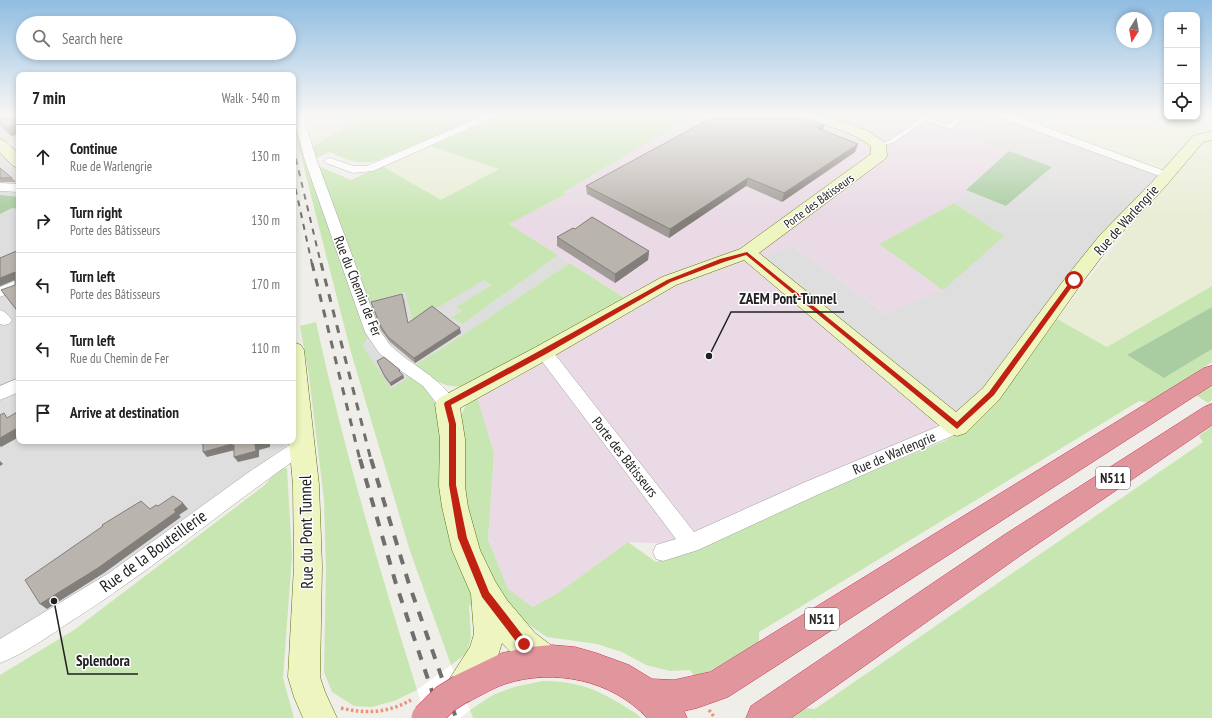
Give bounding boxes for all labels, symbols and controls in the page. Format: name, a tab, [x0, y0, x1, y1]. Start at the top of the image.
north arrow	[1116, 12, 1152, 48]
map controls	[1164, 12, 1200, 120]
button: +	[1164, 12, 1200, 48]
search box	[16, 16, 296, 60]
icon: search	[30, 27, 52, 49]
text: Search here	[62, 29, 123, 48]
button: −	[1164, 48, 1200, 84]
button: locate	[1164, 84, 1200, 120]
text: 7 min	[32, 87, 66, 109]
text: Walk · 540 m	[222, 90, 280, 107]
text: Continue	[70, 139, 117, 158]
icon: ahead	[32, 146, 54, 168]
text: 130 m	[251, 148, 280, 165]
text: Rue de Warlengrie	[70, 158, 152, 175]
street label: Porte des Bâtisseurs	[781, 170, 857, 231]
street label: Rue de Warlengrie	[1090, 181, 1162, 259]
text: Turn right	[70, 203, 122, 222]
icon: right	[32, 210, 54, 232]
text: 130 m	[251, 212, 280, 229]
text: Porte des Bâtisseurs	[70, 222, 160, 239]
street label: Rue du Chemin de Fer	[330, 233, 386, 339]
text: Turn left	[70, 267, 115, 286]
route start	[1065, 271, 1083, 289]
icon: left	[32, 274, 54, 296]
text: 170 m	[251, 276, 280, 293]
callout: ZAEM Pont-Tunnel	[731, 285, 844, 312]
text: Porte des Bâtisseurs	[70, 286, 160, 303]
text: ZAEM Pont-Tunnel	[739, 289, 837, 308]
text: Turn left	[70, 331, 115, 350]
icon: left	[32, 338, 54, 360]
text: 110 m	[251, 340, 280, 357]
text: Rue du Chemin de Fer	[70, 350, 169, 367]
icon: arrive	[32, 402, 54, 424]
text: Arrive at destination	[70, 403, 179, 422]
street label: Porte des Bâtisseurs	[588, 413, 662, 501]
street label: Rue de Warlengrie	[850, 427, 938, 479]
road number: N511	[1096, 467, 1130, 489]
street label: Rue du Pont Tunnel	[294, 475, 318, 589]
street label: Rue de la Bouteillerie	[95, 505, 211, 597]
road number: N511	[805, 608, 839, 630]
route end	[515, 635, 533, 653]
callout: Splendora	[68, 647, 138, 674]
text: Splendora	[76, 651, 130, 670]

